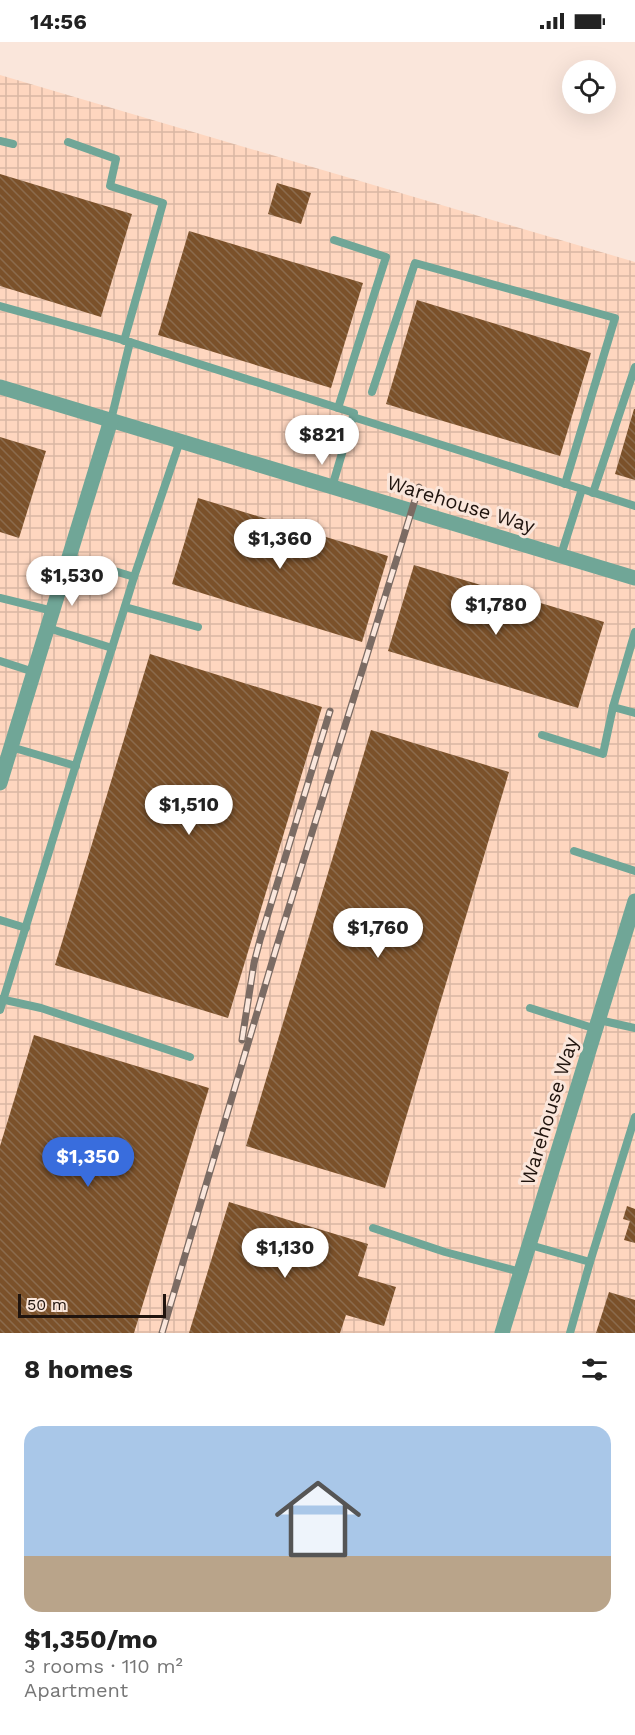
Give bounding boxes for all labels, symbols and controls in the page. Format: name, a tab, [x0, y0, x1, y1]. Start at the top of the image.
text: 14:56	[30, 9, 87, 34]
map controls	[562, 60, 616, 114]
button: locate	[562, 60, 616, 114]
pin: $821	[286, 415, 358, 466]
text: $821	[299, 422, 345, 446]
street label: Warehouse Way	[384, 470, 539, 538]
pin: $1,360	[231, 519, 329, 570]
text: $1,360	[248, 526, 312, 550]
pin: $1,530	[23, 556, 121, 607]
text: $1,530	[40, 563, 104, 587]
pin: $1,780	[447, 585, 545, 636]
text: $1,780	[465, 592, 527, 616]
pin: $1,510	[140, 785, 238, 836]
text: $1,510	[159, 792, 219, 816]
pin: $1,760	[329, 908, 427, 959]
text: $1,760	[347, 915, 409, 939]
street label: Warehouse Way	[515, 1033, 583, 1188]
pin: $1,350	[39, 1137, 137, 1188]
text: $1,350	[56, 1144, 120, 1168]
pin: $1,130	[236, 1228, 334, 1279]
text: $1,130	[256, 1235, 314, 1259]
scale bar	[18, 1291, 166, 1318]
text: 50 m	[27, 1295, 67, 1314]
icon: filters	[578, 1353, 611, 1386]
text: 8 homes	[24, 1354, 133, 1384]
icon: home	[264, 1465, 372, 1573]
text: $1,350/mo	[24, 1624, 157, 1654]
text: 3 rooms · 110 m²	[24, 1654, 183, 1678]
text: Apartment	[24, 1678, 128, 1702]

